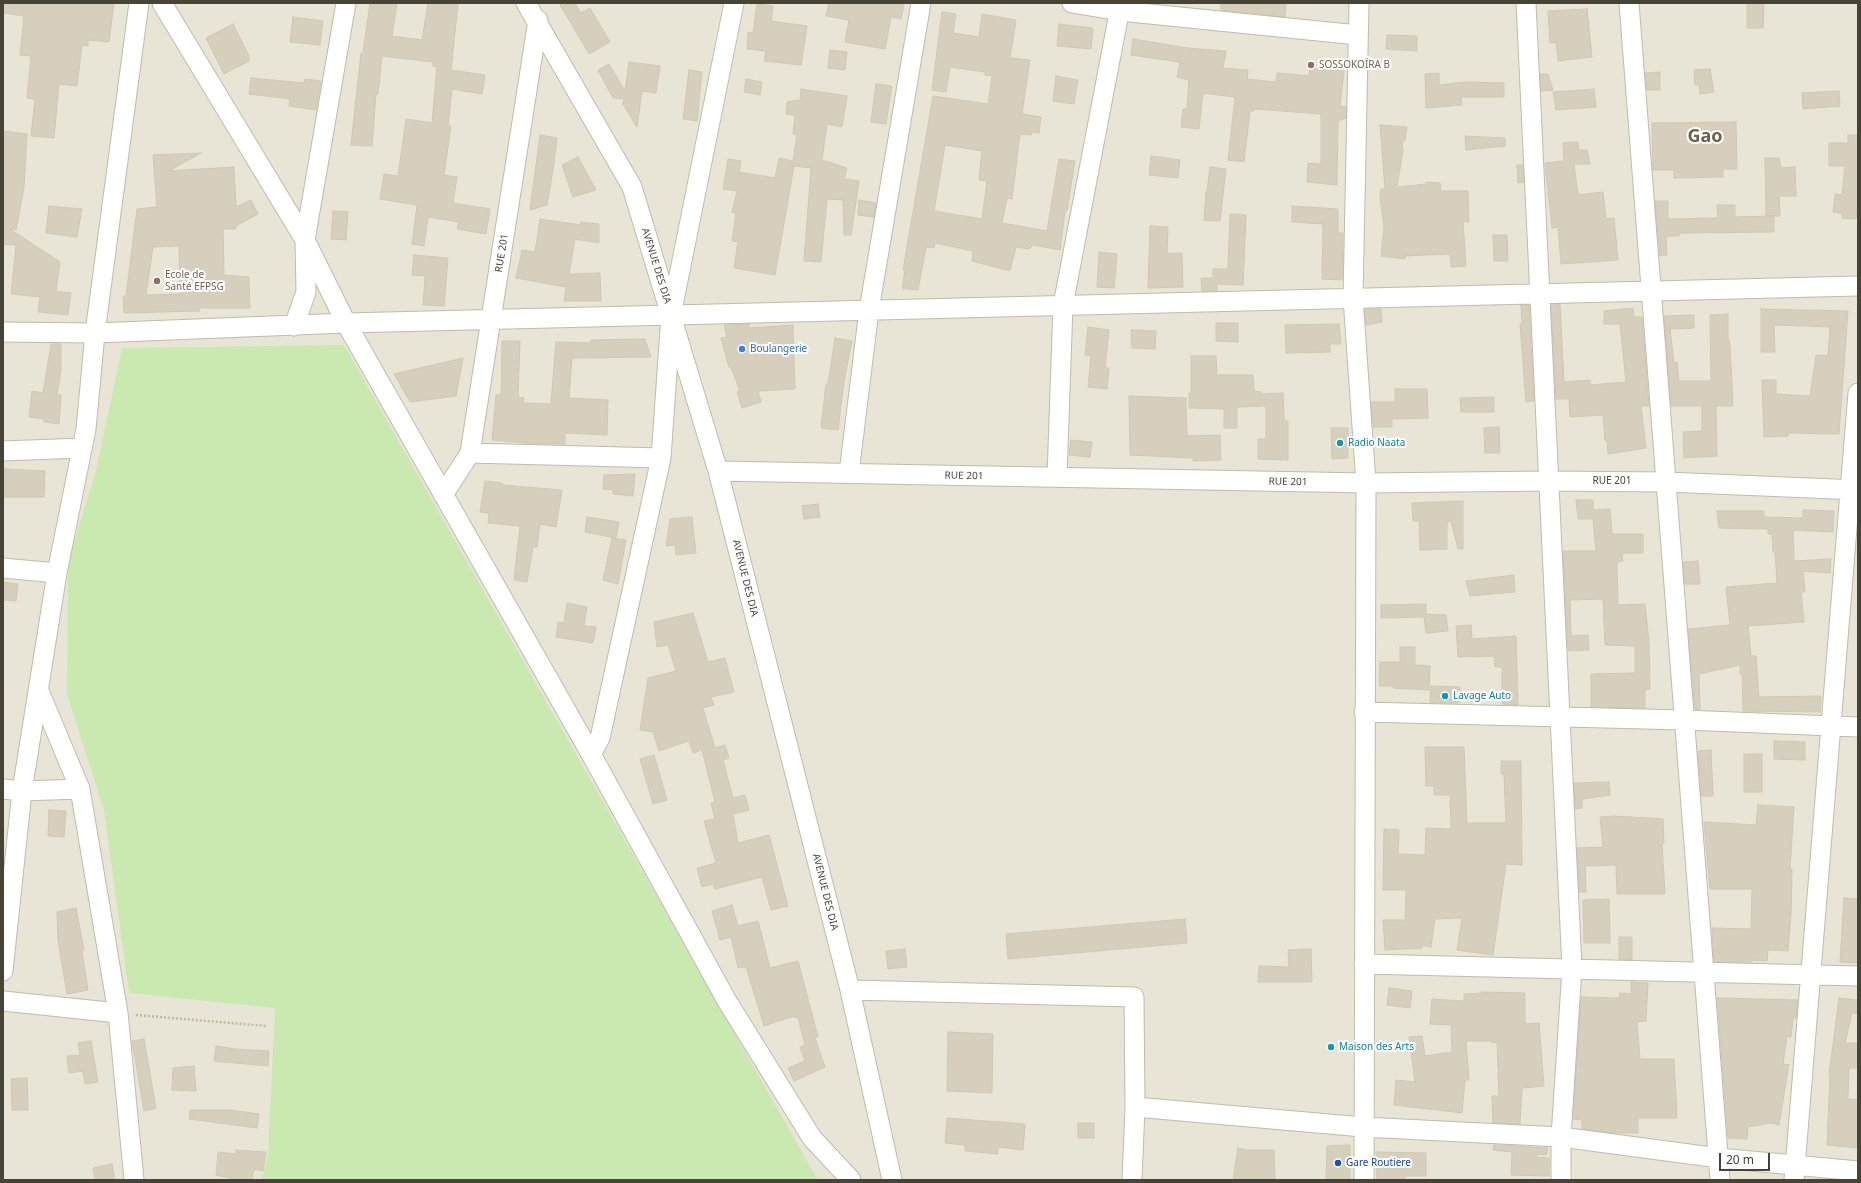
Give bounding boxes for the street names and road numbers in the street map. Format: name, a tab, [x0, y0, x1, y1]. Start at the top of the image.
street label: AVENUE DES DIA	[639, 227, 673, 305]
street label: RUE 201	[493, 233, 511, 273]
street label: RUE 201	[944, 470, 984, 482]
street label: RUE 201	[1593, 475, 1631, 487]
street label: RUE 201	[1268, 476, 1308, 488]
street label: AVENUE DES DIA	[730, 538, 760, 618]
street label: AVENUE DES DIA	[810, 852, 840, 932]

